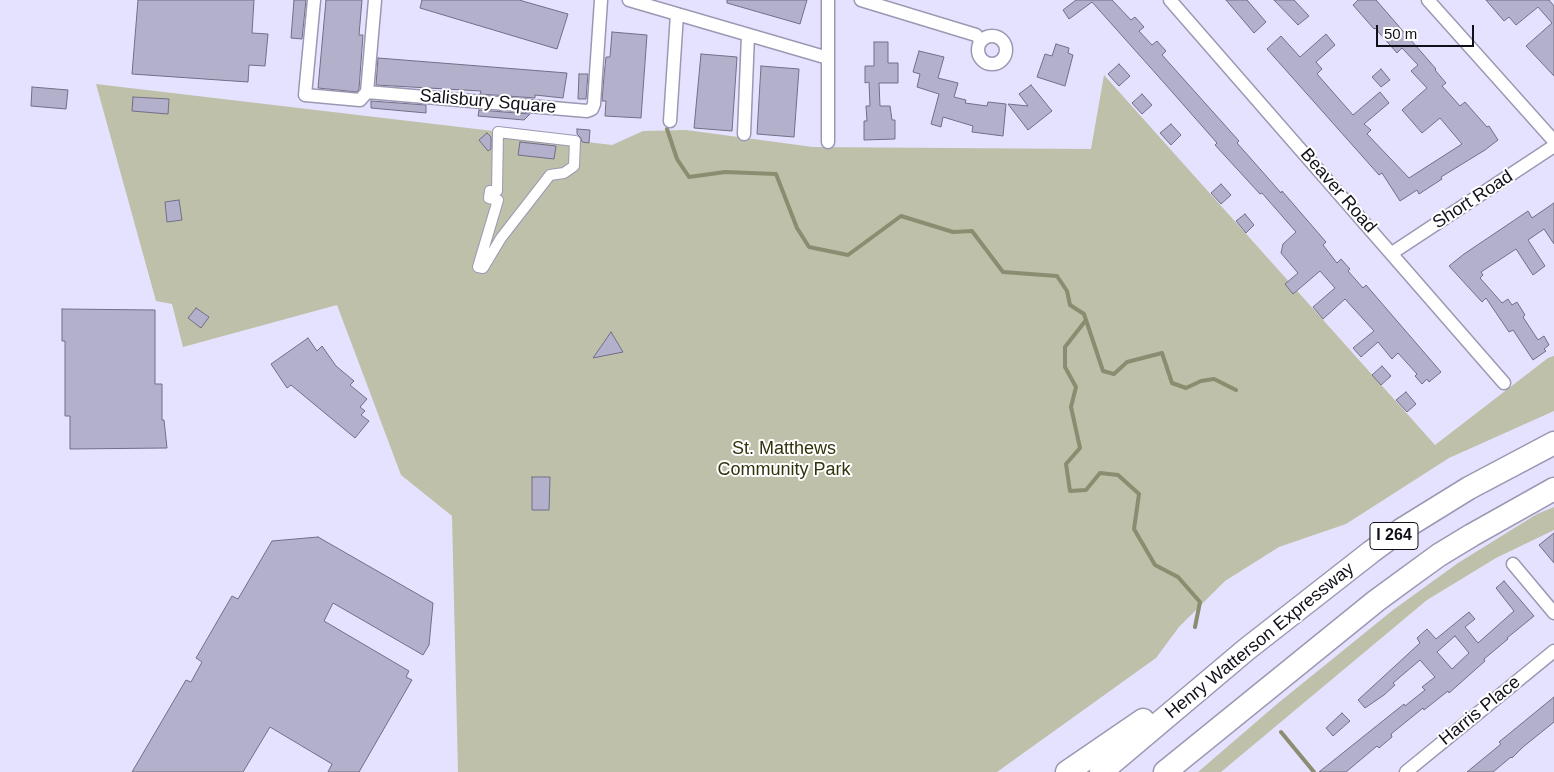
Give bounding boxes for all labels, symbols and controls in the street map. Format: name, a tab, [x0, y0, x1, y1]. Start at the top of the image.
scale bar	[1379, 15, 1476, 47]
text: 50 m	[1384, 25, 1417, 42]
street label: Salisbury Square	[419, 85, 557, 119]
street label: Beaver Road	[1295, 144, 1381, 238]
street label: Short Road	[1429, 166, 1517, 234]
park label: St. Matthews Community Park	[717, 438, 851, 480]
road number: I 264	[1370, 522, 1418, 550]
street label: Henry Watterson Expressway	[1161, 558, 1359, 724]
street label: Harris Place	[1435, 672, 1525, 750]

